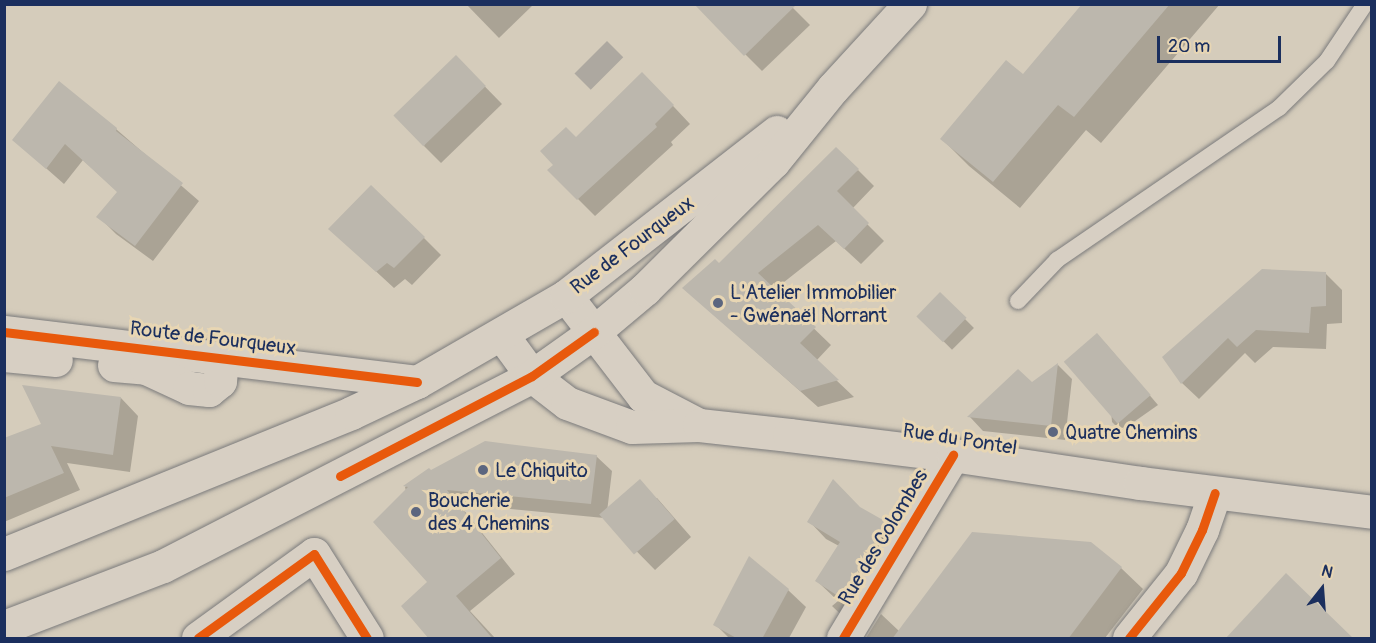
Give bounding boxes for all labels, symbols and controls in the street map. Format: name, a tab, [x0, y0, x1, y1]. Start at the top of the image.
scale bar	[1160, 24, 1284, 62]
text: 20 m	[1168, 35, 1210, 58]
street label: Rue de Fourqueux	[566, 191, 698, 299]
place label: L'Atelier Immobilier - Gwénaël Norrant	[730, 280, 896, 327]
marker: L'Atelier Immobilier - Gwénaël Norrant	[711, 296, 725, 310]
street label: Route de Fourqueux	[129, 316, 297, 360]
street label: Rue du Pontel	[901, 418, 1019, 460]
place label: Quatre Chemins	[1065, 420, 1197, 444]
marker: Quatre Chemins	[1046, 425, 1060, 439]
place label: Le Chiquito	[495, 458, 588, 482]
marker: Le Chiquito	[476, 463, 490, 477]
street label: Rue des Colombes	[833, 465, 933, 609]
place label: Boucherie des 4 Chemins	[428, 488, 549, 535]
marker: Boucherie des 4 Chemins	[409, 505, 423, 519]
north arrow	[1292, 559, 1352, 619]
text: N	[1319, 561, 1335, 583]

